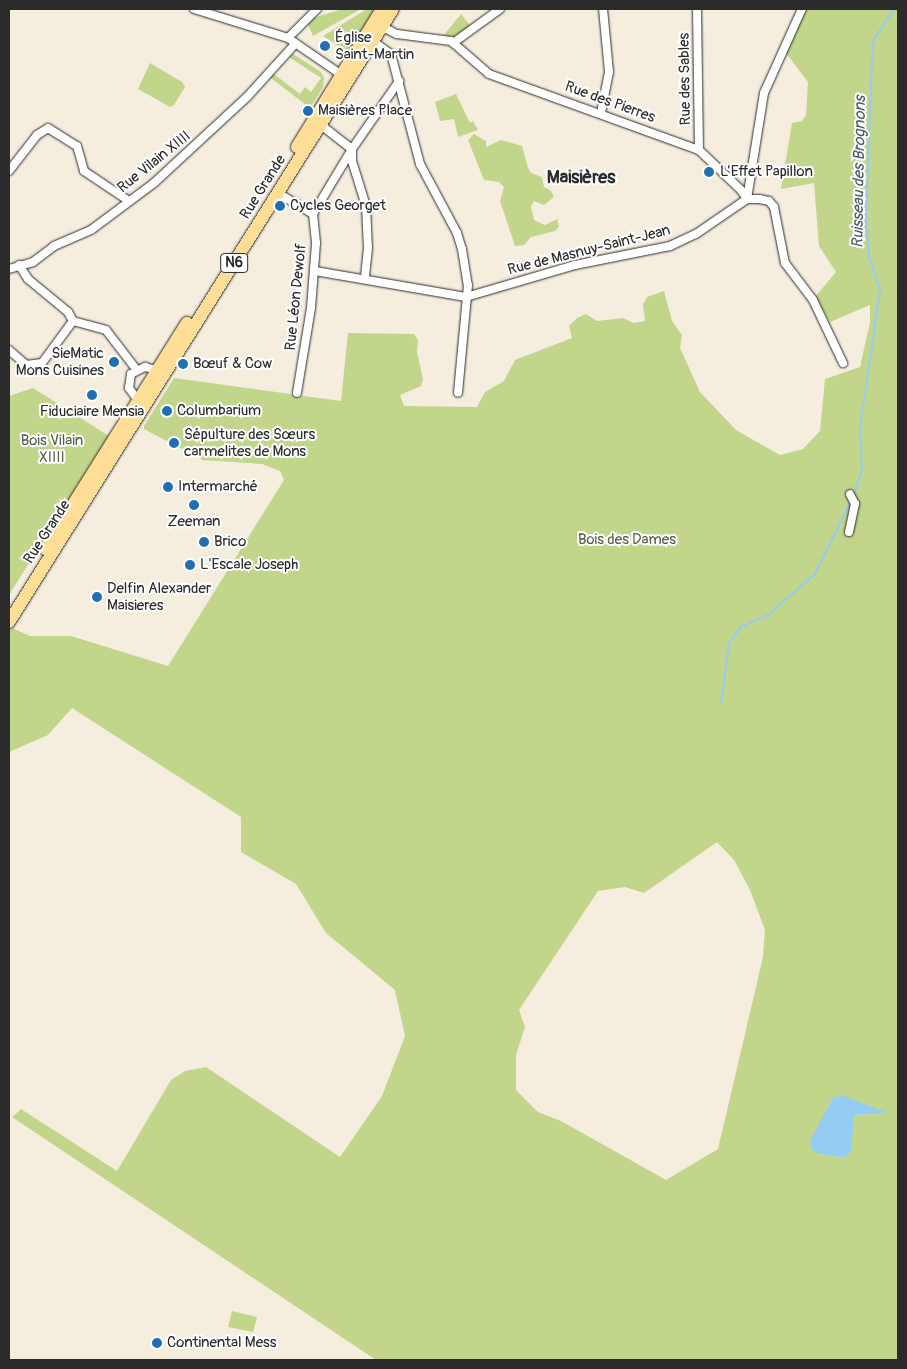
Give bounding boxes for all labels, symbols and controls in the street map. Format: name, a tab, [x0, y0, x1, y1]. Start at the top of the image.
place label: Église Saint-Martin	[335, 28, 414, 63]
street label: Rue des Sables	[675, 33, 695, 125]
marker: Église Saint-Martin	[319, 40, 331, 52]
street label: Rue des Pierres	[562, 77, 658, 127]
water label: Ruisseau des Brognons	[848, 96, 870, 248]
place label: Maisières Place	[318, 102, 412, 120]
marker: Maisières Place	[302, 105, 314, 117]
street label: Rue Vilain XIIII	[114, 127, 194, 197]
street label: Rue Grande	[236, 152, 290, 222]
place label: L’Effet Papillon	[720, 163, 813, 181]
marker: L’Effet Papillon	[702, 165, 716, 179]
district label: Maisières	[547, 167, 615, 189]
place label: Cycles Georget	[290, 197, 386, 215]
marker: Cycles Georget	[274, 200, 286, 212]
street label: Rue de Masnuy-Saint-Jean	[506, 221, 672, 279]
street label: Rue Léon Dewolf	[281, 243, 311, 351]
road number: N6	[219, 252, 249, 274]
place label: SieMatic Mons Cuisines	[16, 344, 104, 379]
place label: Bœuf & Cow	[193, 355, 272, 373]
marker: SieMatic Mons Cuisines	[108, 356, 120, 368]
marker: Bœuf & Cow	[177, 358, 189, 370]
marker: Fiduciaire Mensia	[86, 389, 98, 401]
place label: Columbarium	[177, 402, 261, 420]
place label: Fiduciaire Mensia	[40, 403, 144, 421]
marker: Columbarium	[161, 405, 173, 417]
place label: Sépulture des Sœurs carmelites de Mons	[184, 425, 315, 460]
park label: Bois Vilain XIIII	[21, 431, 83, 466]
marker: Sépulture des Sœurs carmelites de Mons	[168, 437, 180, 449]
place label: Intermarché	[178, 478, 258, 496]
marker: Intermarché	[162, 481, 174, 493]
street label: Rue Grande	[20, 497, 74, 567]
marker: Zeeman	[188, 499, 200, 511]
place label: Zeeman	[167, 513, 221, 531]
park label: Bois des Dames	[578, 531, 676, 549]
place label: Brico	[214, 533, 246, 551]
marker: Brico	[198, 536, 210, 548]
place label: L'Escale Joseph	[200, 556, 298, 574]
marker: L'Escale Joseph	[184, 559, 196, 571]
place label: Delfin Alexander Maisieres	[107, 579, 211, 614]
marker: Delfin Alexander Maisieres	[91, 591, 103, 603]
place label: Continental Mess	[167, 1334, 276, 1352]
marker: Continental Mess	[151, 1337, 163, 1349]

